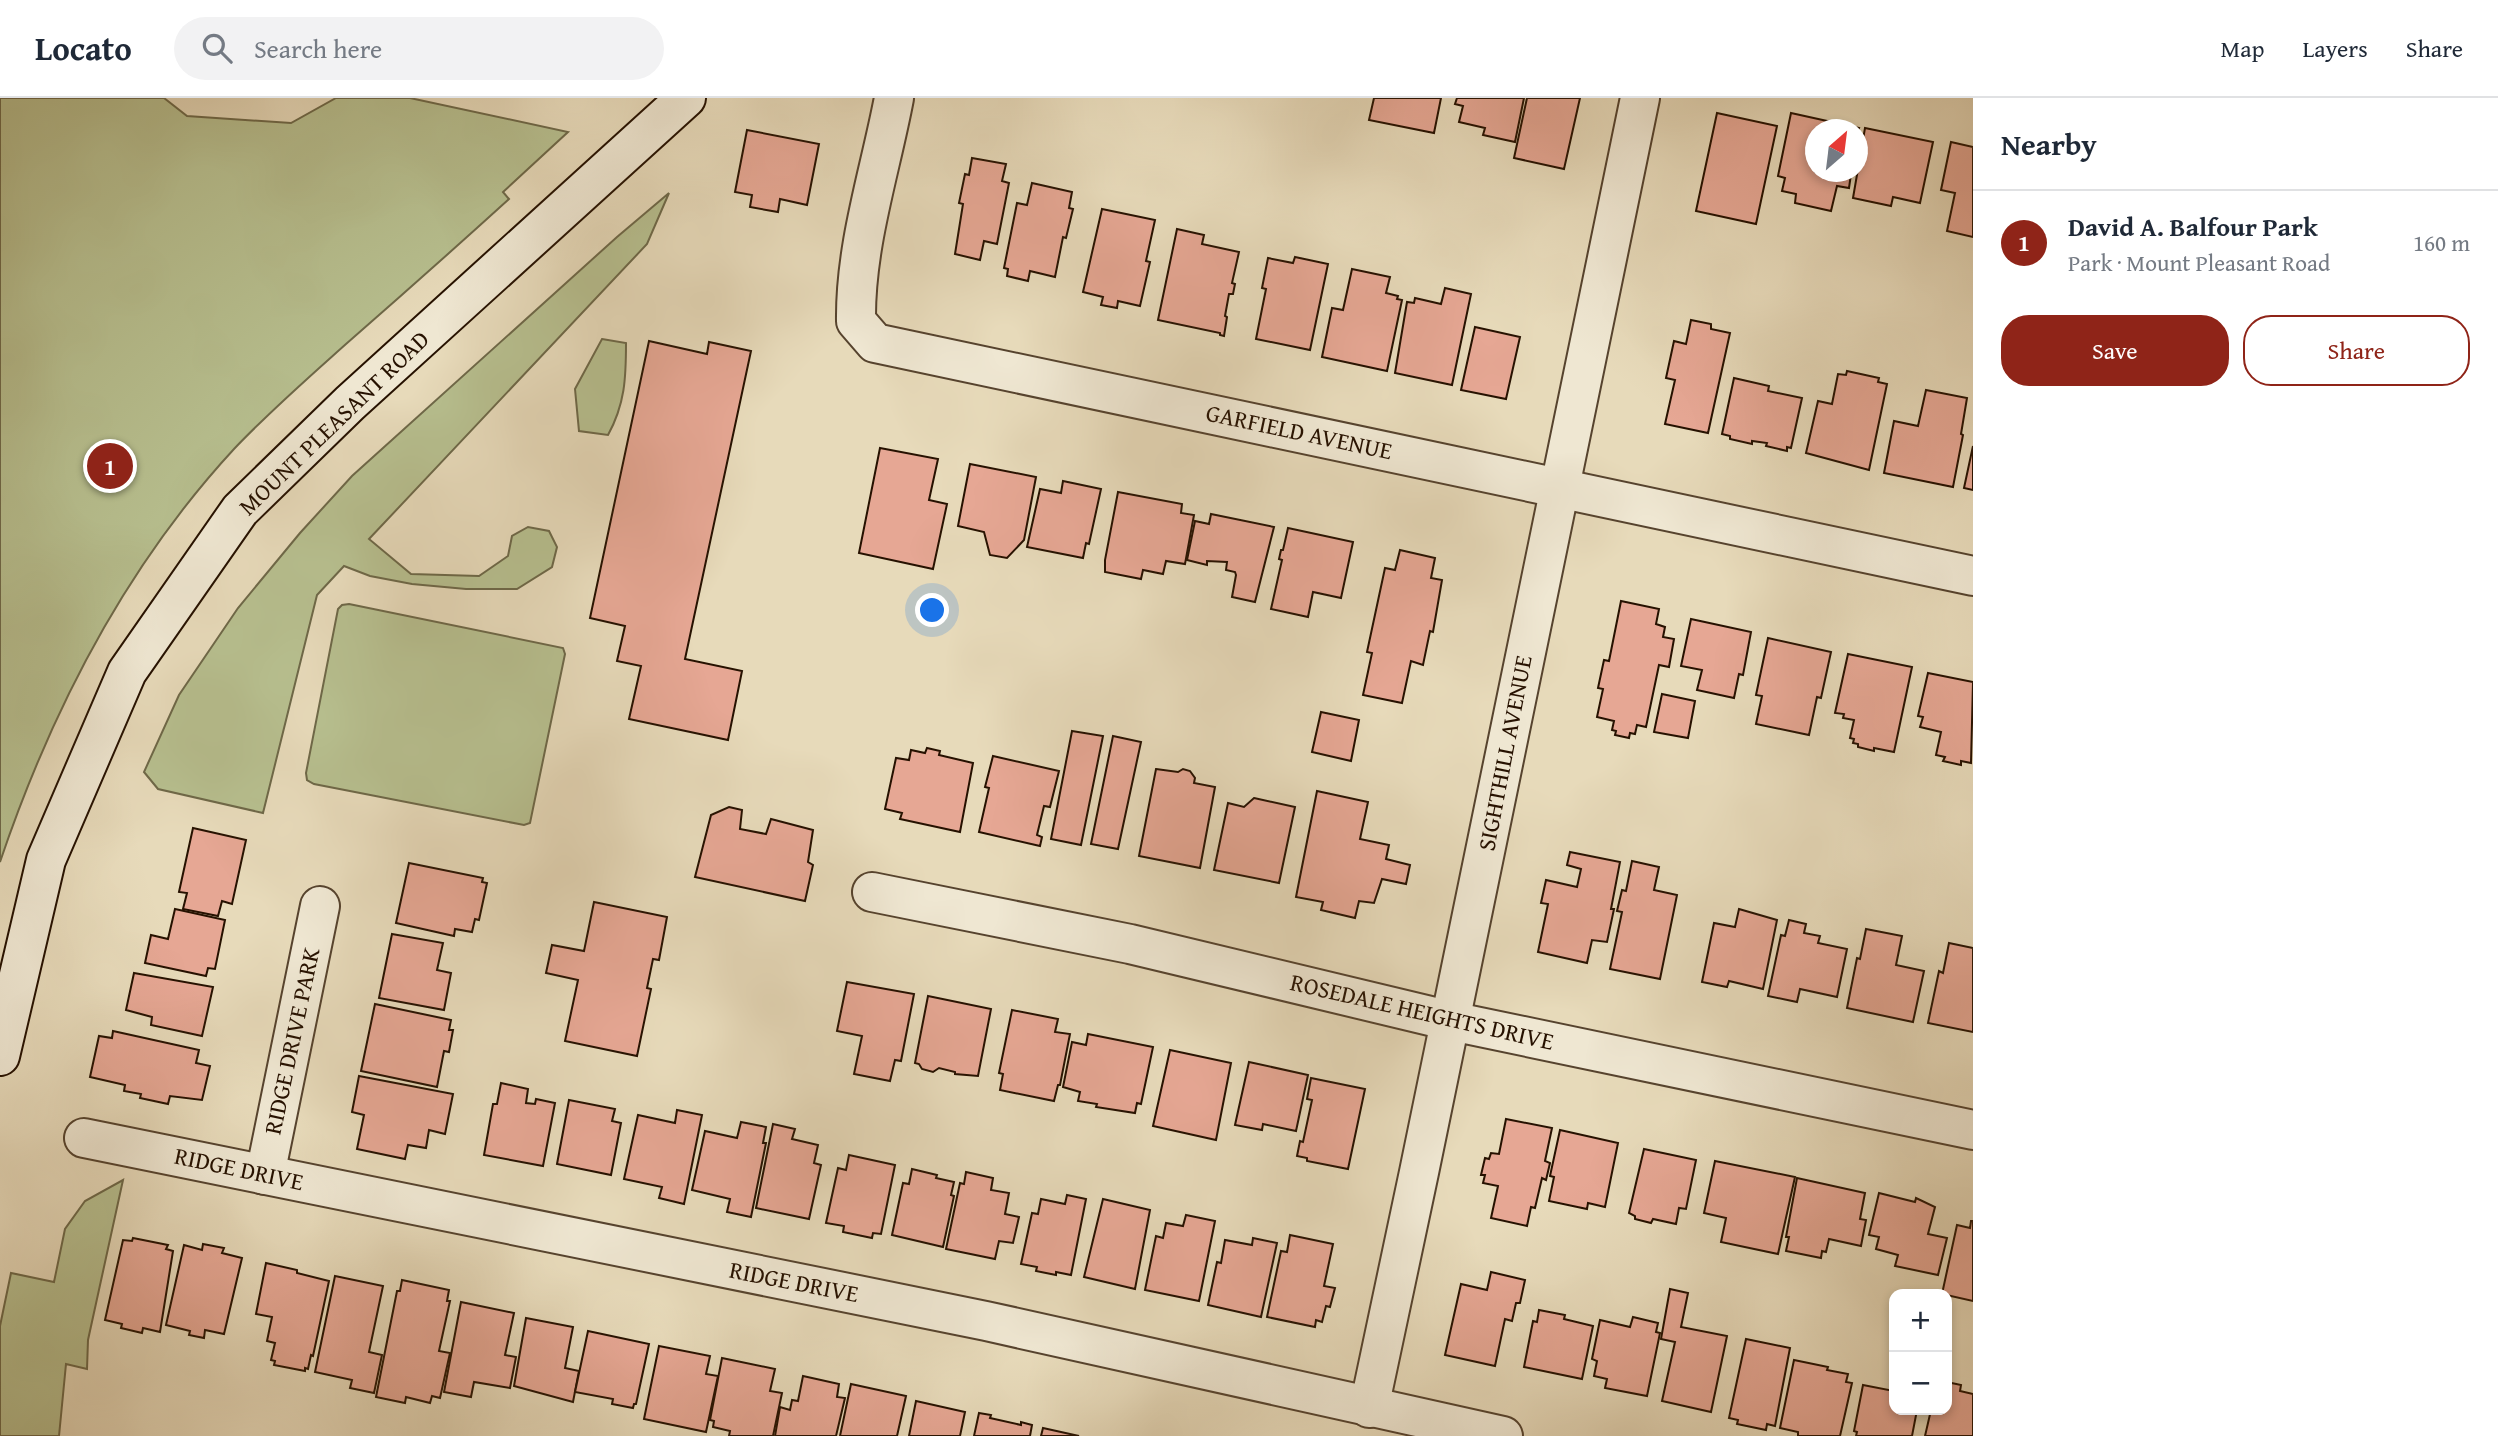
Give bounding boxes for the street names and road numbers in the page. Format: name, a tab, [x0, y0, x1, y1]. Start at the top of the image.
street label: MOUNT PLEASANT ROAD	[230, 322, 437, 523]
street label: GARFIELD AVENUE	[1203, 395, 1395, 468]
street label: SIGHTHILL AVENUE	[1468, 652, 1541, 854]
street label: RIDGE DRIVE PARK	[255, 943, 329, 1138]
street label: ROSEDALE HEIGHTS DRIVE	[1287, 964, 1557, 1059]
street label: RIDGE DRIVE	[171, 1138, 307, 1199]
street label: RIDGE DRIVE	[726, 1252, 862, 1311]

